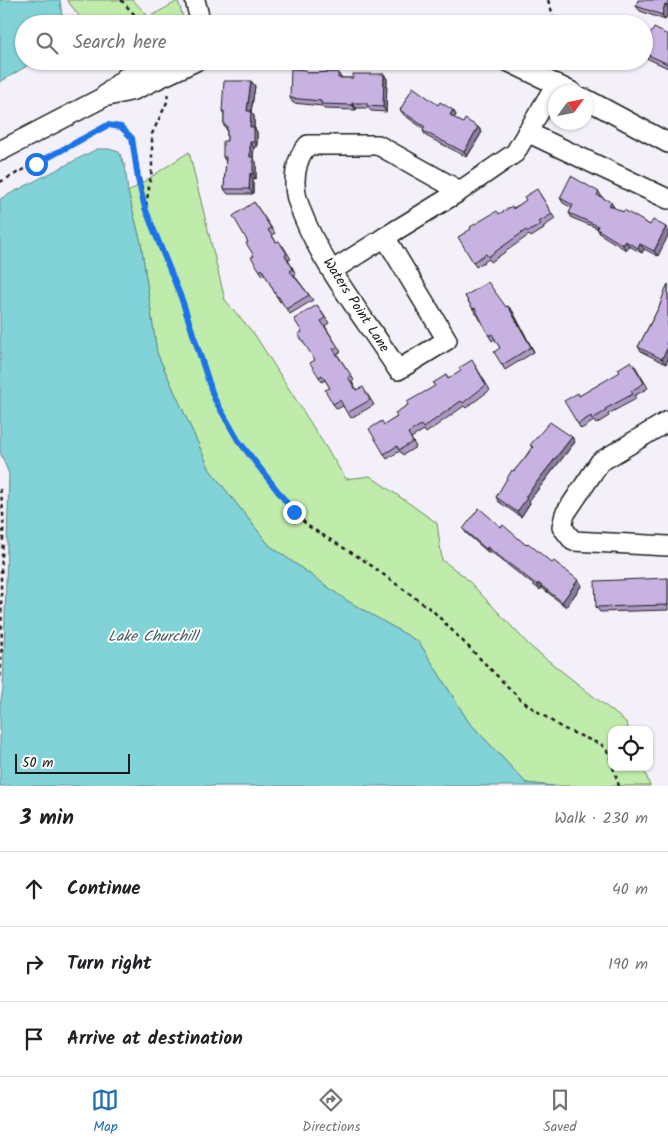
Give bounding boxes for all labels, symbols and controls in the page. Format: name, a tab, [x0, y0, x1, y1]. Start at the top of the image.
search box	[15, 15, 653, 70]
text: Search here	[73, 28, 167, 58]
icon: search	[33, 29, 61, 57]
north arrow	[548, 85, 593, 130]
route start	[25, 153, 48, 176]
street label: Waters Point Lane	[317, 253, 395, 357]
route end	[283, 501, 306, 524]
water label: Lake Churchill	[108, 625, 201, 649]
map controls	[608, 726, 653, 771]
button: locate	[608, 726, 653, 771]
scale bar	[15, 751, 130, 774]
text: 50 m	[22, 752, 53, 774]
text: 3 min	[20, 802, 74, 835]
text: Walk · 230 m	[554, 806, 648, 831]
text: Continue	[67, 874, 140, 904]
icon: ahead	[20, 875, 48, 903]
text: 40 m	[612, 877, 648, 902]
text: Turn right	[67, 949, 152, 979]
icon: right	[20, 950, 48, 978]
text: 190 m	[608, 952, 648, 977]
text: Arrive at destination	[67, 1024, 243, 1054]
icon: arrive	[20, 1025, 48, 1053]
tab: Map	[91, 1086, 119, 1138]
tab: Directions	[302, 1086, 360, 1138]
tab: Saved	[543, 1086, 577, 1138]

